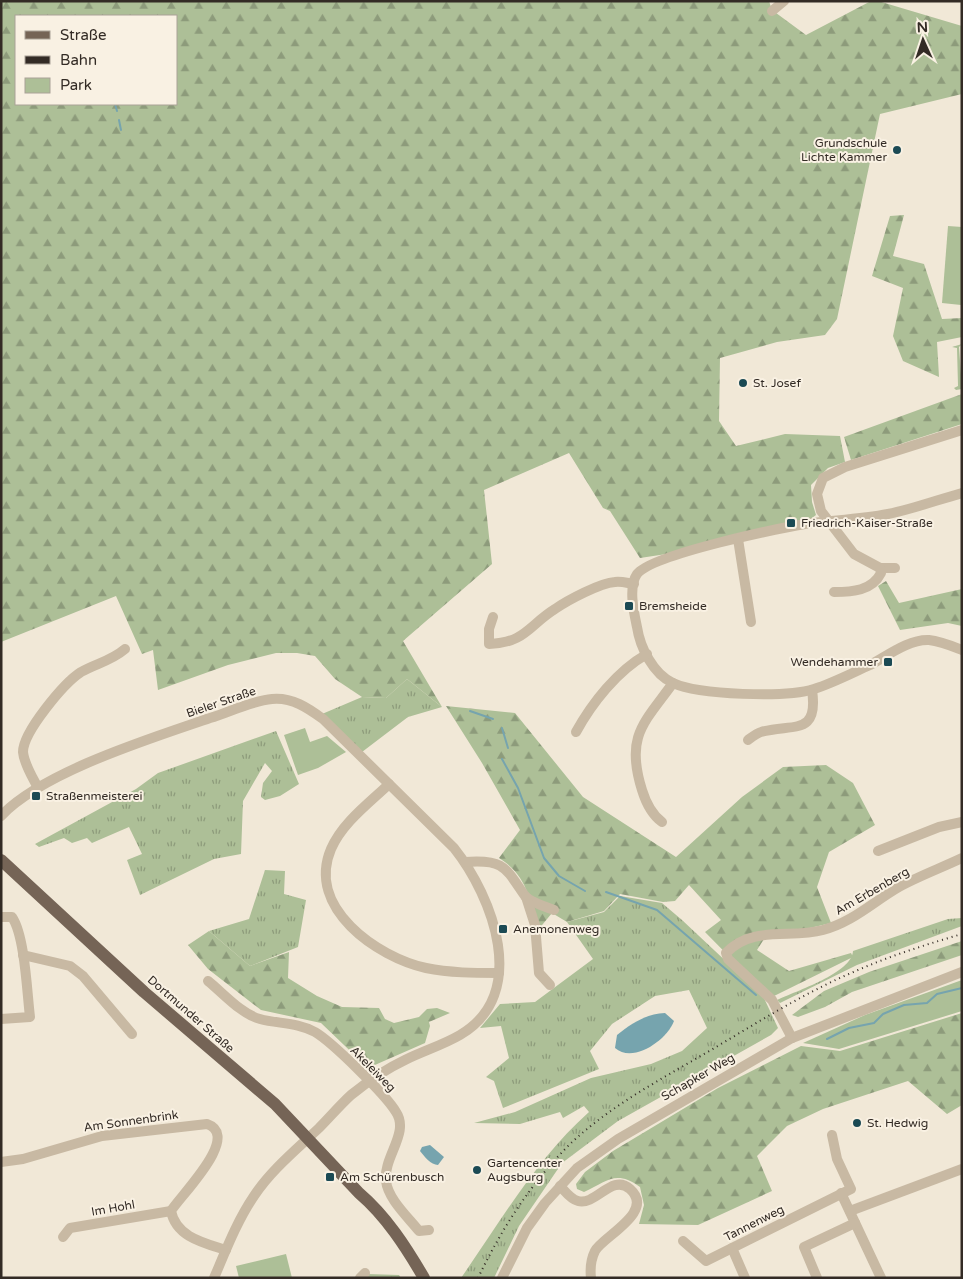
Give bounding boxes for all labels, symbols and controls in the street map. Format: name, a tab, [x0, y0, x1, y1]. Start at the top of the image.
legend	[15, 15, 178, 105]
north arrow	[898, 15, 948, 65]
text: N	[916, 19, 928, 36]
text: Straße	[60, 26, 106, 44]
text: Bahn	[60, 51, 97, 69]
text: Park	[60, 76, 92, 94]
place label: Grundschule Lichte Kammer	[801, 136, 887, 164]
marker: Grundschule Lichte Kammer	[891, 144, 903, 156]
place label: St. Josef	[753, 376, 801, 390]
marker: St. Josef	[737, 377, 749, 389]
place label: Friedrich-Kaiser-Straße	[801, 516, 933, 530]
marker: Friedrich-Kaiser-Straße	[785, 517, 797, 529]
place label: Bremsheide	[639, 599, 707, 613]
marker: Bremsheide	[623, 600, 635, 612]
place label: Wendehammer	[790, 655, 878, 669]
marker: Wendehammer	[882, 656, 894, 668]
street label: Bieler Straße	[184, 683, 258, 720]
place label: Straßenmeisterei	[46, 789, 142, 803]
marker: Straßenmeisterei	[30, 790, 42, 802]
street label: Am Erbenberg	[832, 864, 912, 918]
place label: Anemonenweg	[513, 922, 599, 936]
marker: Anemonenweg	[497, 923, 509, 935]
street label: Dortmunder Straße	[145, 973, 237, 1056]
street label: Akeleiweg	[347, 1043, 399, 1095]
street label: Schapker Weg	[659, 1050, 737, 1104]
street label: Am Sonnenbrink	[83, 1107, 180, 1135]
place label: St. Hedwig	[867, 1116, 928, 1130]
marker: St. Hedwig	[851, 1117, 863, 1129]
place label: Gartencenter Augsburg	[487, 1156, 563, 1184]
marker: Gartencenter Augsburg	[471, 1164, 483, 1176]
place label: Am Schürenbusch	[340, 1170, 444, 1184]
marker: Am Schürenbusch	[324, 1171, 336, 1183]
street label: Im Hohl	[90, 1197, 136, 1219]
street label: Tannenweg	[722, 1202, 786, 1244]

